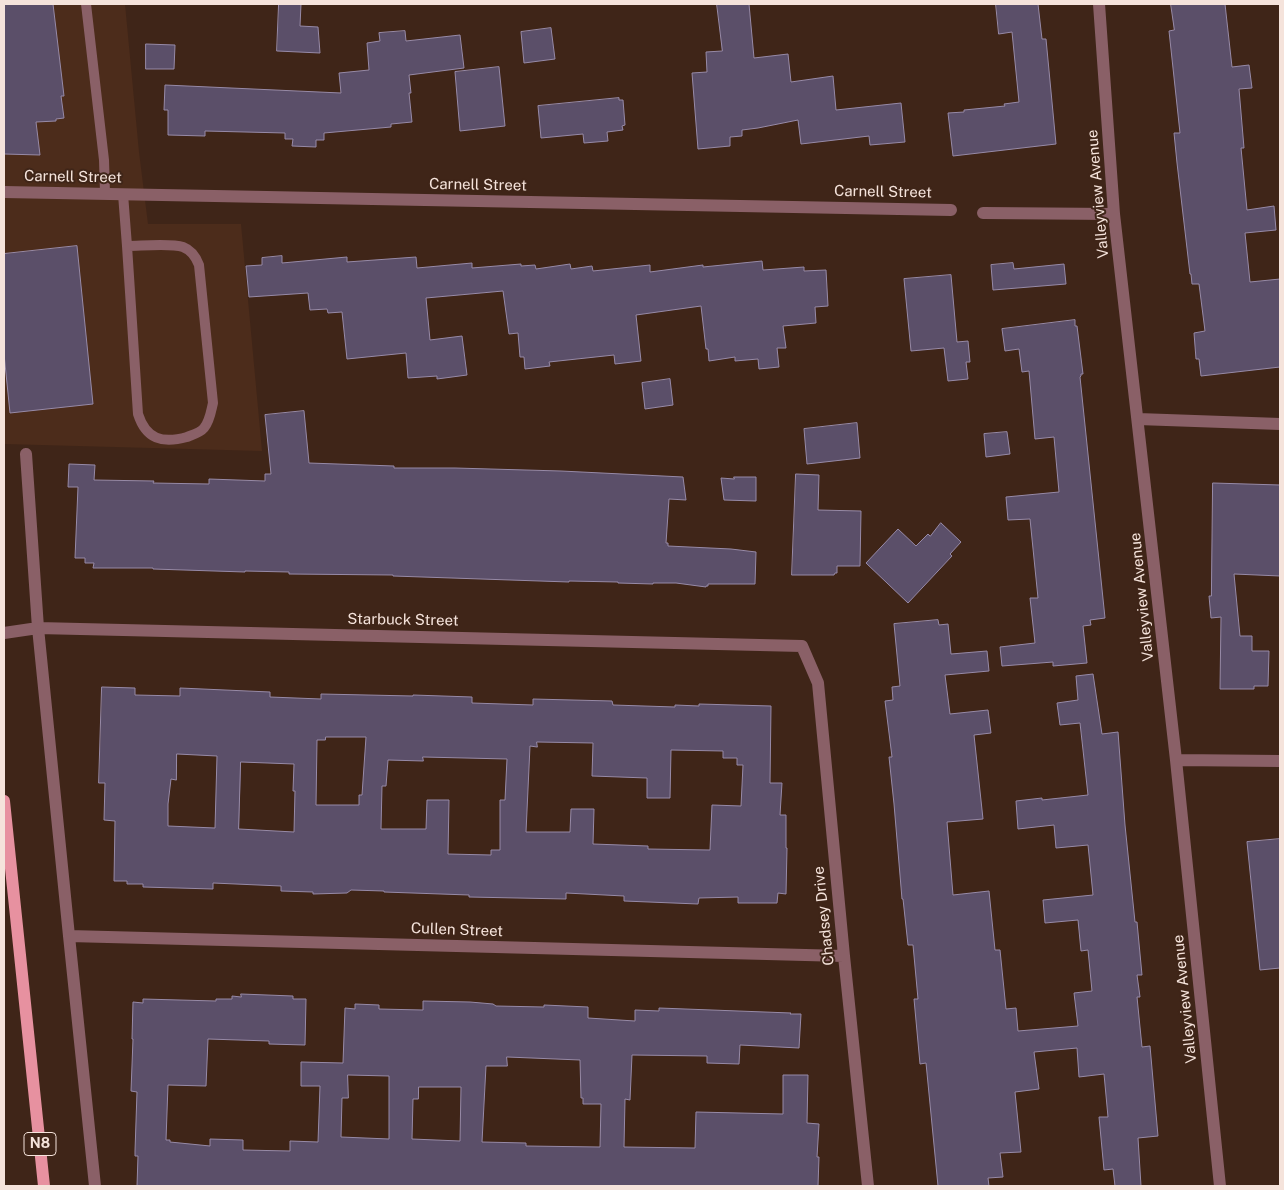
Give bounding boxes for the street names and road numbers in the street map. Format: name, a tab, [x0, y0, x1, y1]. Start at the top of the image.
street label: Valleyview Avenue	[1083, 129, 1113, 259]
street label: Carnell Street	[24, 167, 122, 187]
street label: Carnell Street	[429, 175, 527, 195]
street label: Carnell Street	[834, 182, 932, 202]
street label: Valleyview Avenue	[1126, 532, 1158, 662]
street label: Starbuck Street	[347, 610, 459, 630]
street label: Chadsey Drive	[810, 865, 838, 967]
street label: Cullen Street	[411, 919, 503, 941]
street label: Valleyview Avenue	[1169, 934, 1201, 1064]
road number: N8	[24, 1132, 56, 1156]

